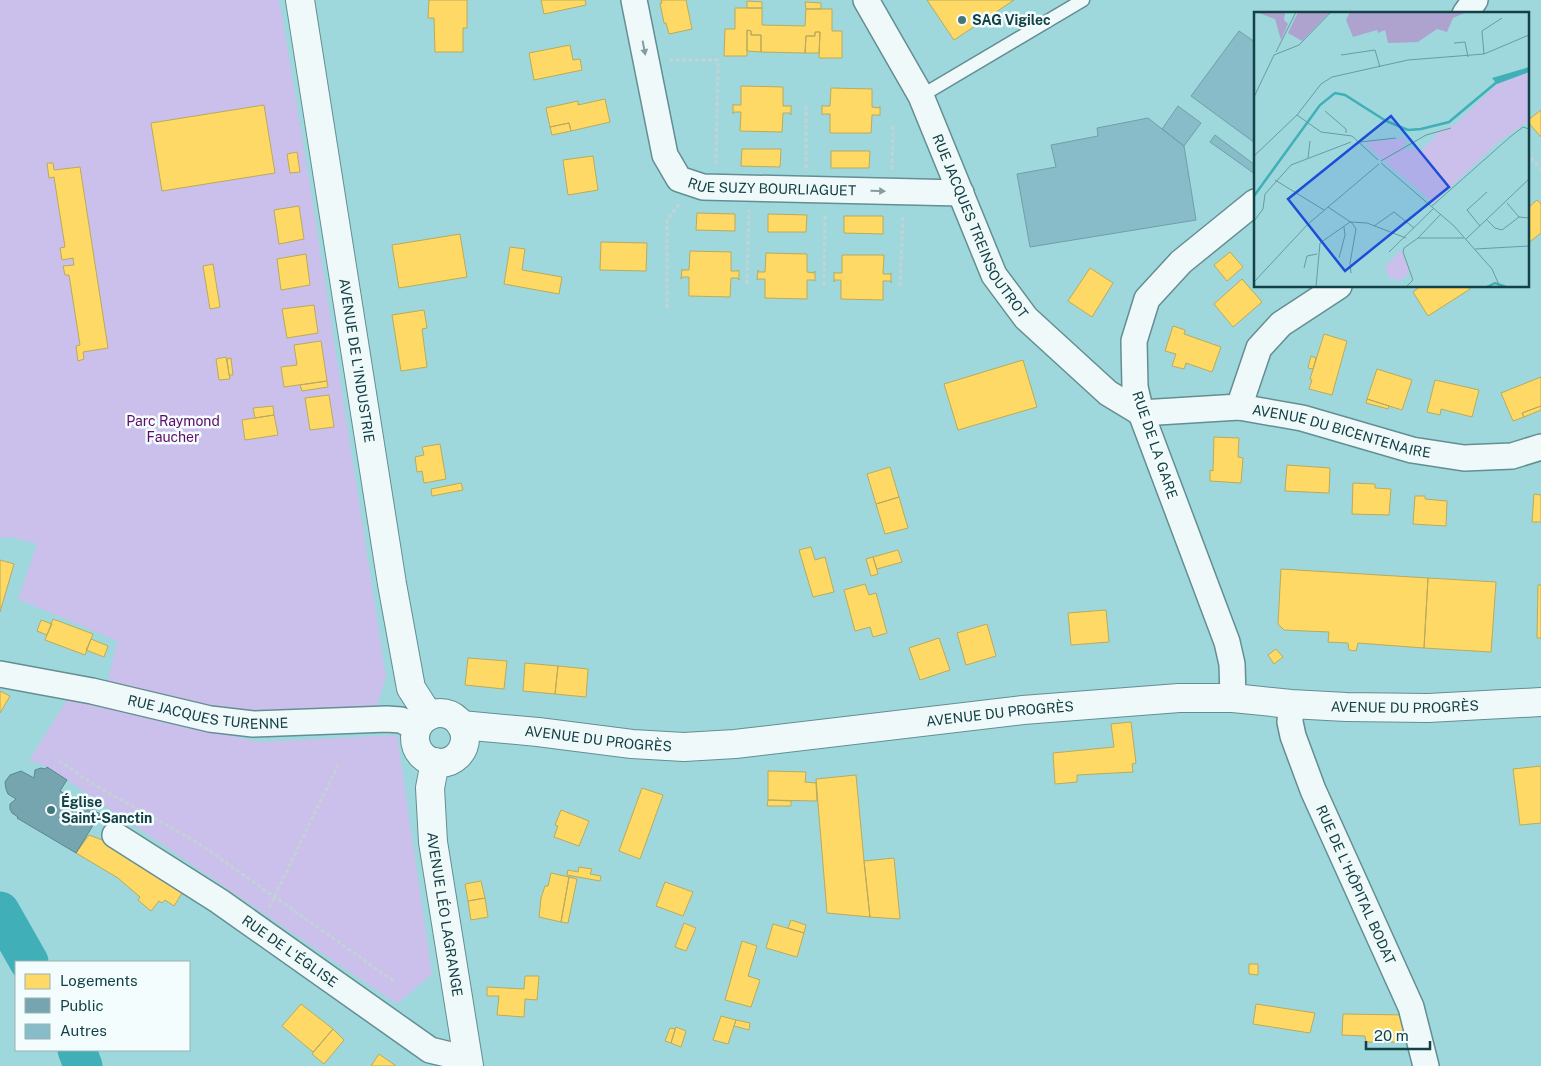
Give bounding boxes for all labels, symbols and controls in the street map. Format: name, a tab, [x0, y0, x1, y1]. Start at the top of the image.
place label: SAG Vigilec	[972, 12, 1051, 28]
inset map	[1254, 12, 1528, 288]
marker: SAG Vigilec	[956, 14, 968, 26]
one-way arrow	[640, 40, 648, 56]
street label: RUE JACQUES TREINSOUTROT	[929, 132, 1031, 321]
street label: RUE SUZY BOURLIAGUET	[686, 175, 856, 199]
one-way arrow	[870, 187, 886, 195]
street label: AVENUE DE L'INDUSTRIE	[336, 277, 378, 444]
street label: RUE DE LA GARE	[1129, 389, 1181, 501]
street label: AVENUE DU BICENTENAIRE	[1251, 401, 1432, 461]
park label: Parc Raymond Faucher	[126, 413, 220, 445]
street label: RUE JACQUES TURENNE	[126, 692, 289, 732]
street label: AVENUE DU PROGRÈS	[1330, 697, 1479, 716]
street label: AVENUE DU PROGRÈS	[925, 698, 1074, 729]
street label: AVENUE DU PROGRÈS	[524, 723, 672, 754]
place label: Église Saint-Sanctin	[61, 793, 152, 826]
street label: RUE DE L'HÔPITAL BODAT	[1313, 803, 1399, 967]
marker: Église Saint-Sanctin	[45, 804, 57, 816]
street label: AVENUE LÉO LAGRANGE	[424, 832, 466, 998]
street label: RUE DE L'ÉGLISE	[239, 912, 341, 990]
legend	[15, 961, 190, 1051]
text: Logements	[60, 972, 138, 989]
text: Public	[60, 997, 104, 1014]
scale bar	[1366, 1018, 1430, 1050]
text: Autres	[60, 1022, 107, 1039]
text: 20 m	[1374, 1027, 1409, 1044]

